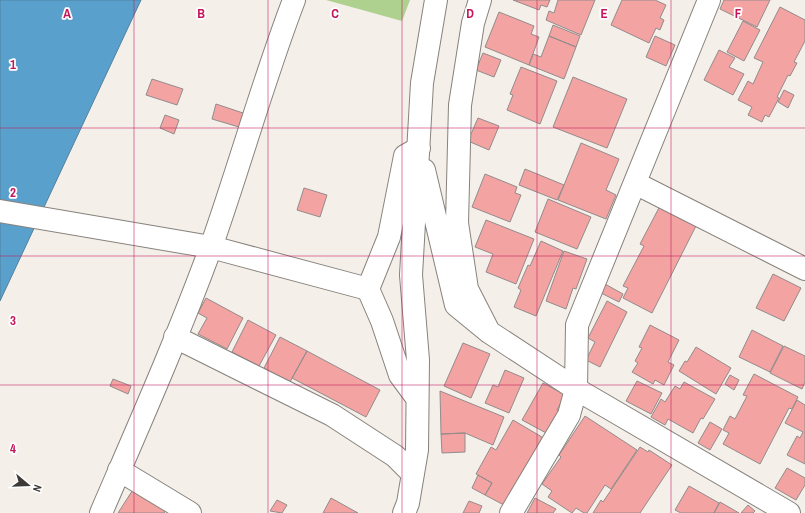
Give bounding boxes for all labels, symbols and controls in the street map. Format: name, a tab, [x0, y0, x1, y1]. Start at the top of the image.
text: A	[63, 5, 71, 22]
text: B	[197, 5, 205, 22]
text: C	[331, 5, 339, 22]
text: D	[466, 5, 474, 22]
text: E	[600, 5, 608, 22]
text: F	[735, 5, 742, 22]
text: 1	[10, 56, 16, 73]
text: 2	[10, 184, 16, 201]
text: 3	[10, 312, 16, 329]
text: 4	[10, 440, 16, 457]
north arrow	[8, 465, 48, 505]
text: N	[30, 483, 45, 494]

